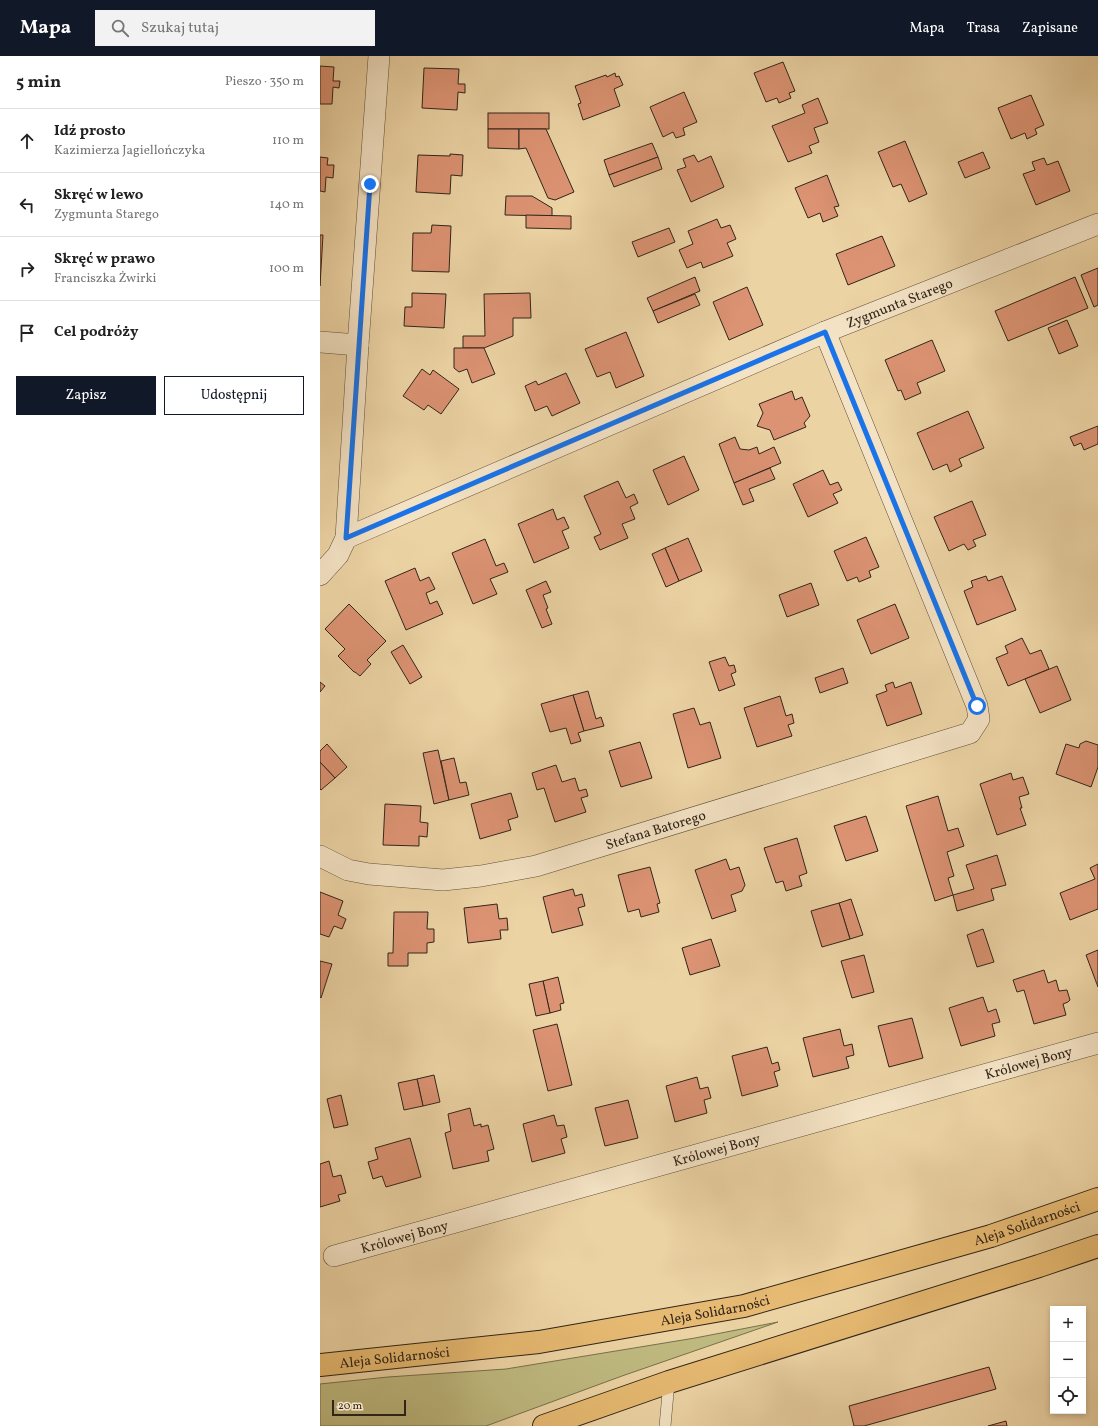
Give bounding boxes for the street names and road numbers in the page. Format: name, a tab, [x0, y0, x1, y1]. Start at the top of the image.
street label: Zygmunta Starego	[844, 274, 956, 334]
street label: Stefana Batorego	[603, 807, 708, 855]
street label: Królowej Bony	[983, 1042, 1075, 1085]
street label: Królowej Bony	[671, 1129, 763, 1172]
street label: Aleja Solidarności	[972, 1198, 1083, 1251]
street label: Królowej Bony	[359, 1217, 451, 1259]
street label: Aleja Solidarności	[659, 1291, 772, 1332]
street label: Aleja Solidarności	[339, 1343, 451, 1374]

